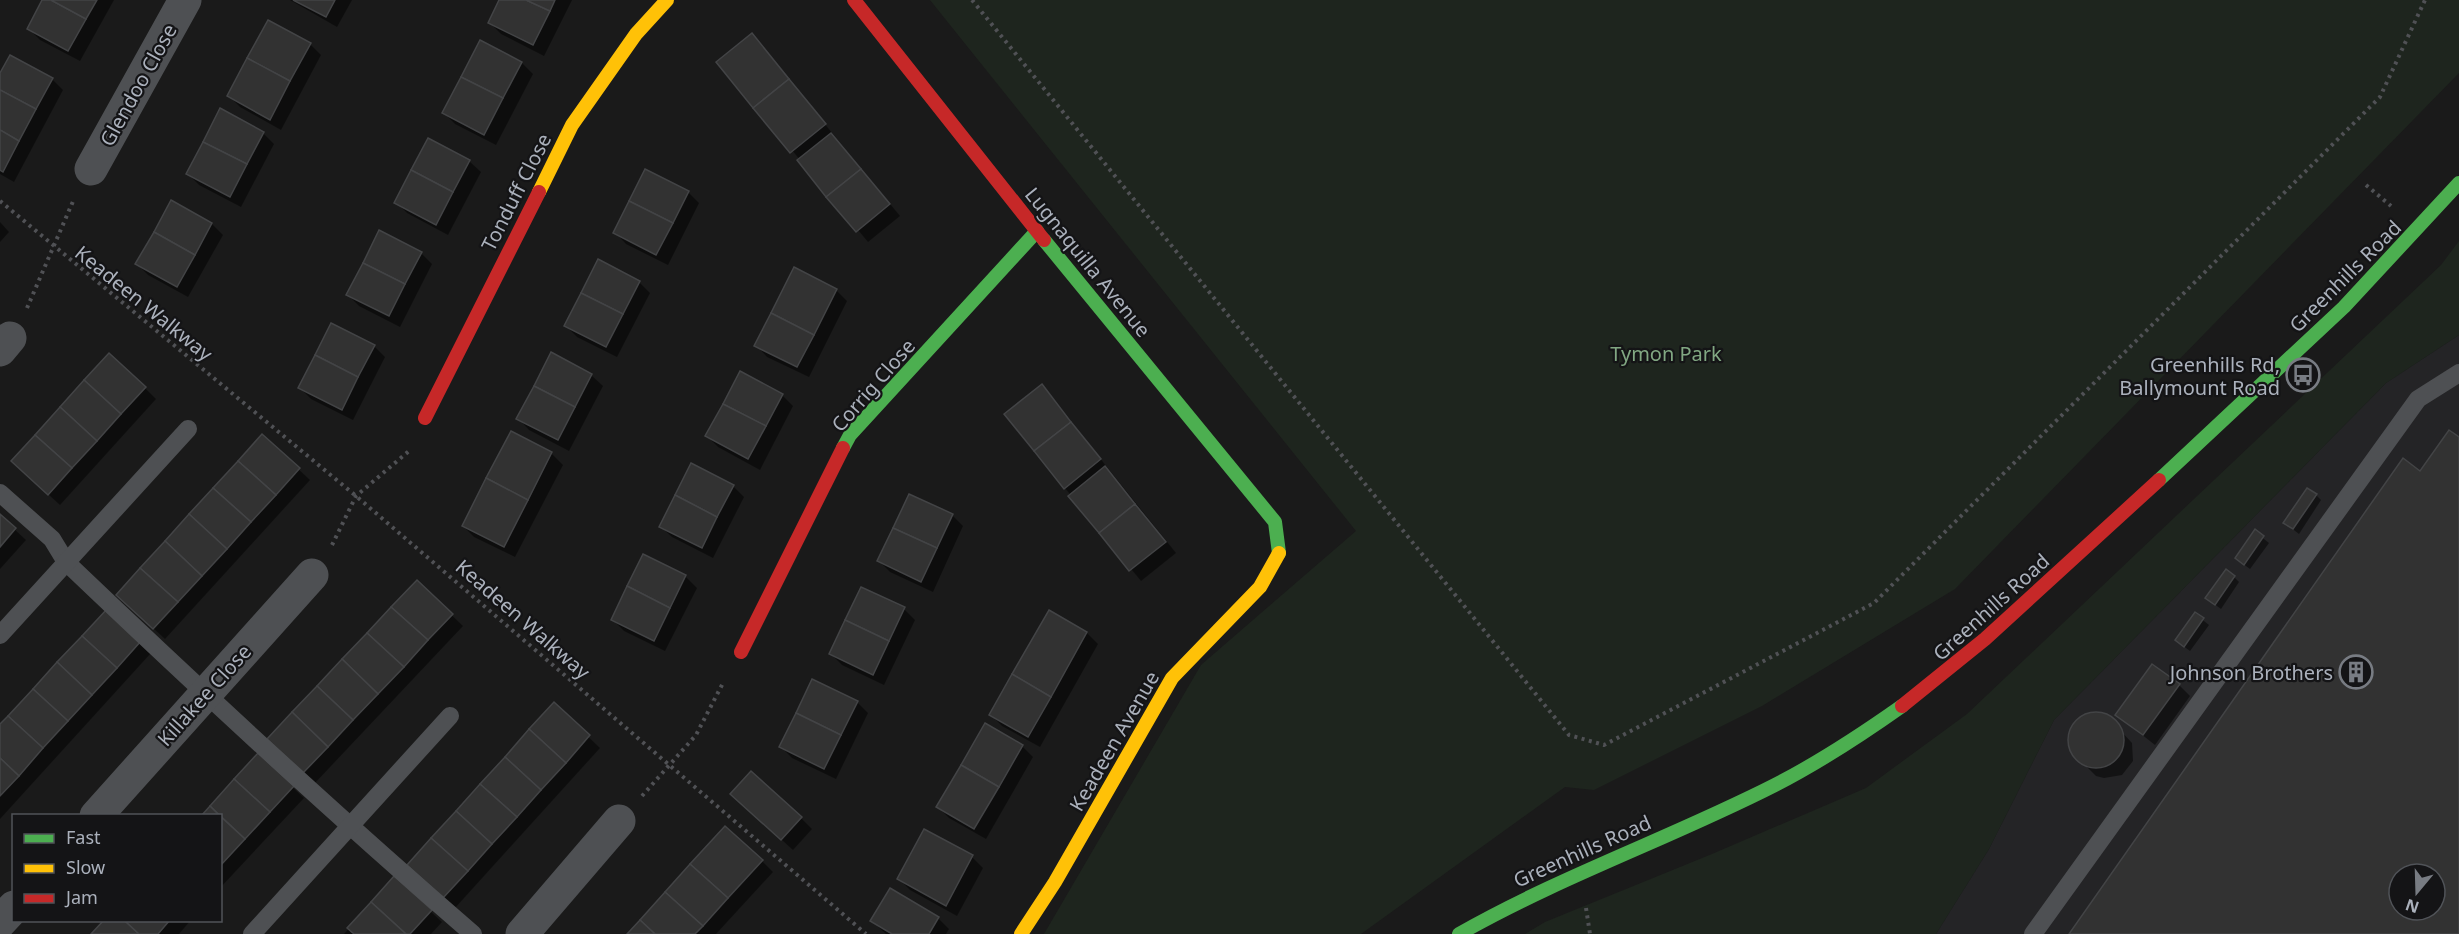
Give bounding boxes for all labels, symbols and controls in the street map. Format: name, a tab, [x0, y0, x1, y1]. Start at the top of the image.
street label: Glendoo Close	[93, 19, 183, 151]
street label: Tonduff Close	[475, 129, 557, 255]
street label: Lugnaquilla Avenue	[1019, 181, 1157, 343]
street label: Greenhills Road	[2283, 214, 2407, 338]
street label: Keadeen Walkway	[70, 239, 219, 367]
street label: Corrig Close	[825, 333, 921, 437]
park label: Tymon Park	[1610, 340, 1722, 367]
place label: Greenhills Rd, Ballymount Road	[2119, 351, 2280, 401]
bus stop icon: Greenhills Rd, Ballymount Road	[2285, 357, 2321, 393]
street label: Greenhills Road	[1927, 547, 2055, 667]
street label: Keadeen Walkway	[450, 553, 596, 685]
street label: Killakee Close	[151, 638, 257, 752]
building icon: Johnson Brothers	[2338, 654, 2374, 690]
place label: Johnson Brothers	[2168, 659, 2333, 686]
street label: Keadeen Avenue	[1063, 666, 1165, 816]
street label: Greenhills Road	[1509, 809, 1655, 893]
legend	[12, 814, 222, 922]
text: Fast	[66, 825, 101, 849]
text: Slow	[66, 855, 105, 879]
north arrow	[2387, 862, 2447, 922]
text: Jam	[64, 885, 98, 909]
text: N	[2402, 894, 2422, 919]

